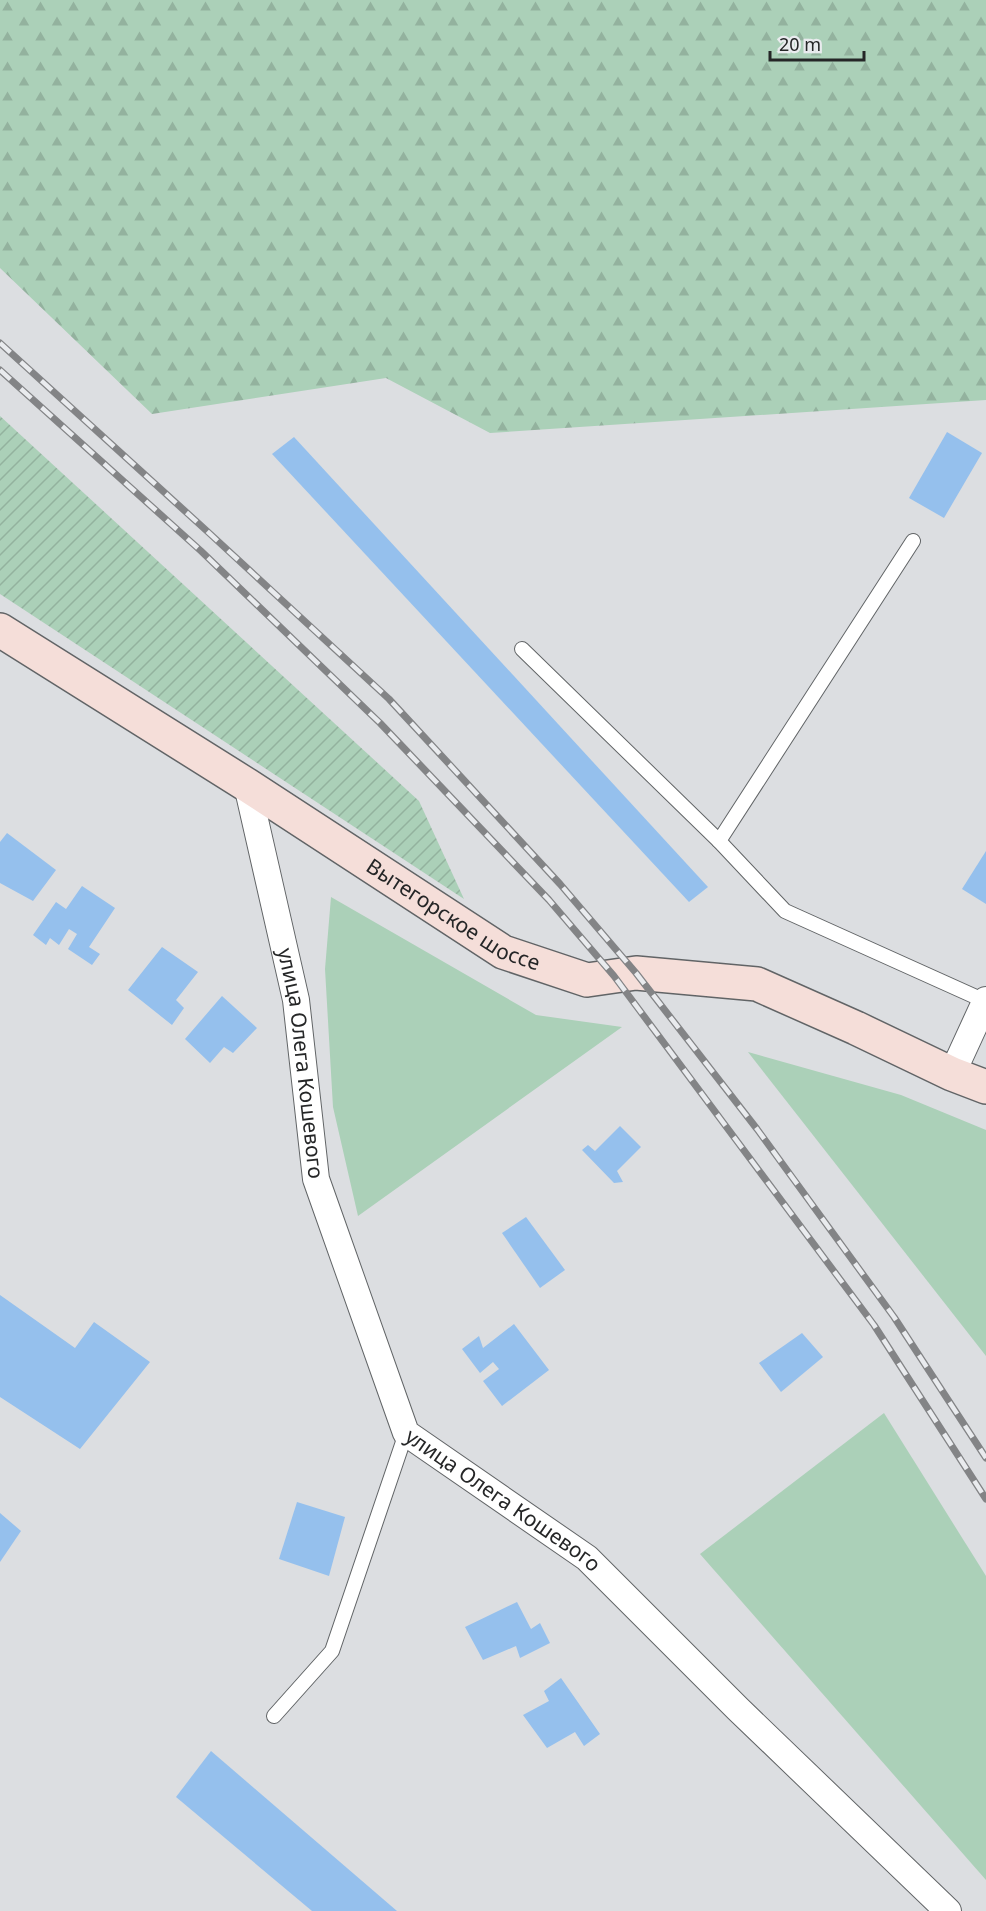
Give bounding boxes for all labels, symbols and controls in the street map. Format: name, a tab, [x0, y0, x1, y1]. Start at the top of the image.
scale bar	[770, 24, 864, 62]
text: 20 m	[779, 32, 821, 56]
street label: Вытегорское шоссе	[361, 852, 544, 976]
street label: улица Олега Кошевого	[272, 945, 331, 1180]
street label: улица Олега Кошевого	[400, 1422, 608, 1577]

